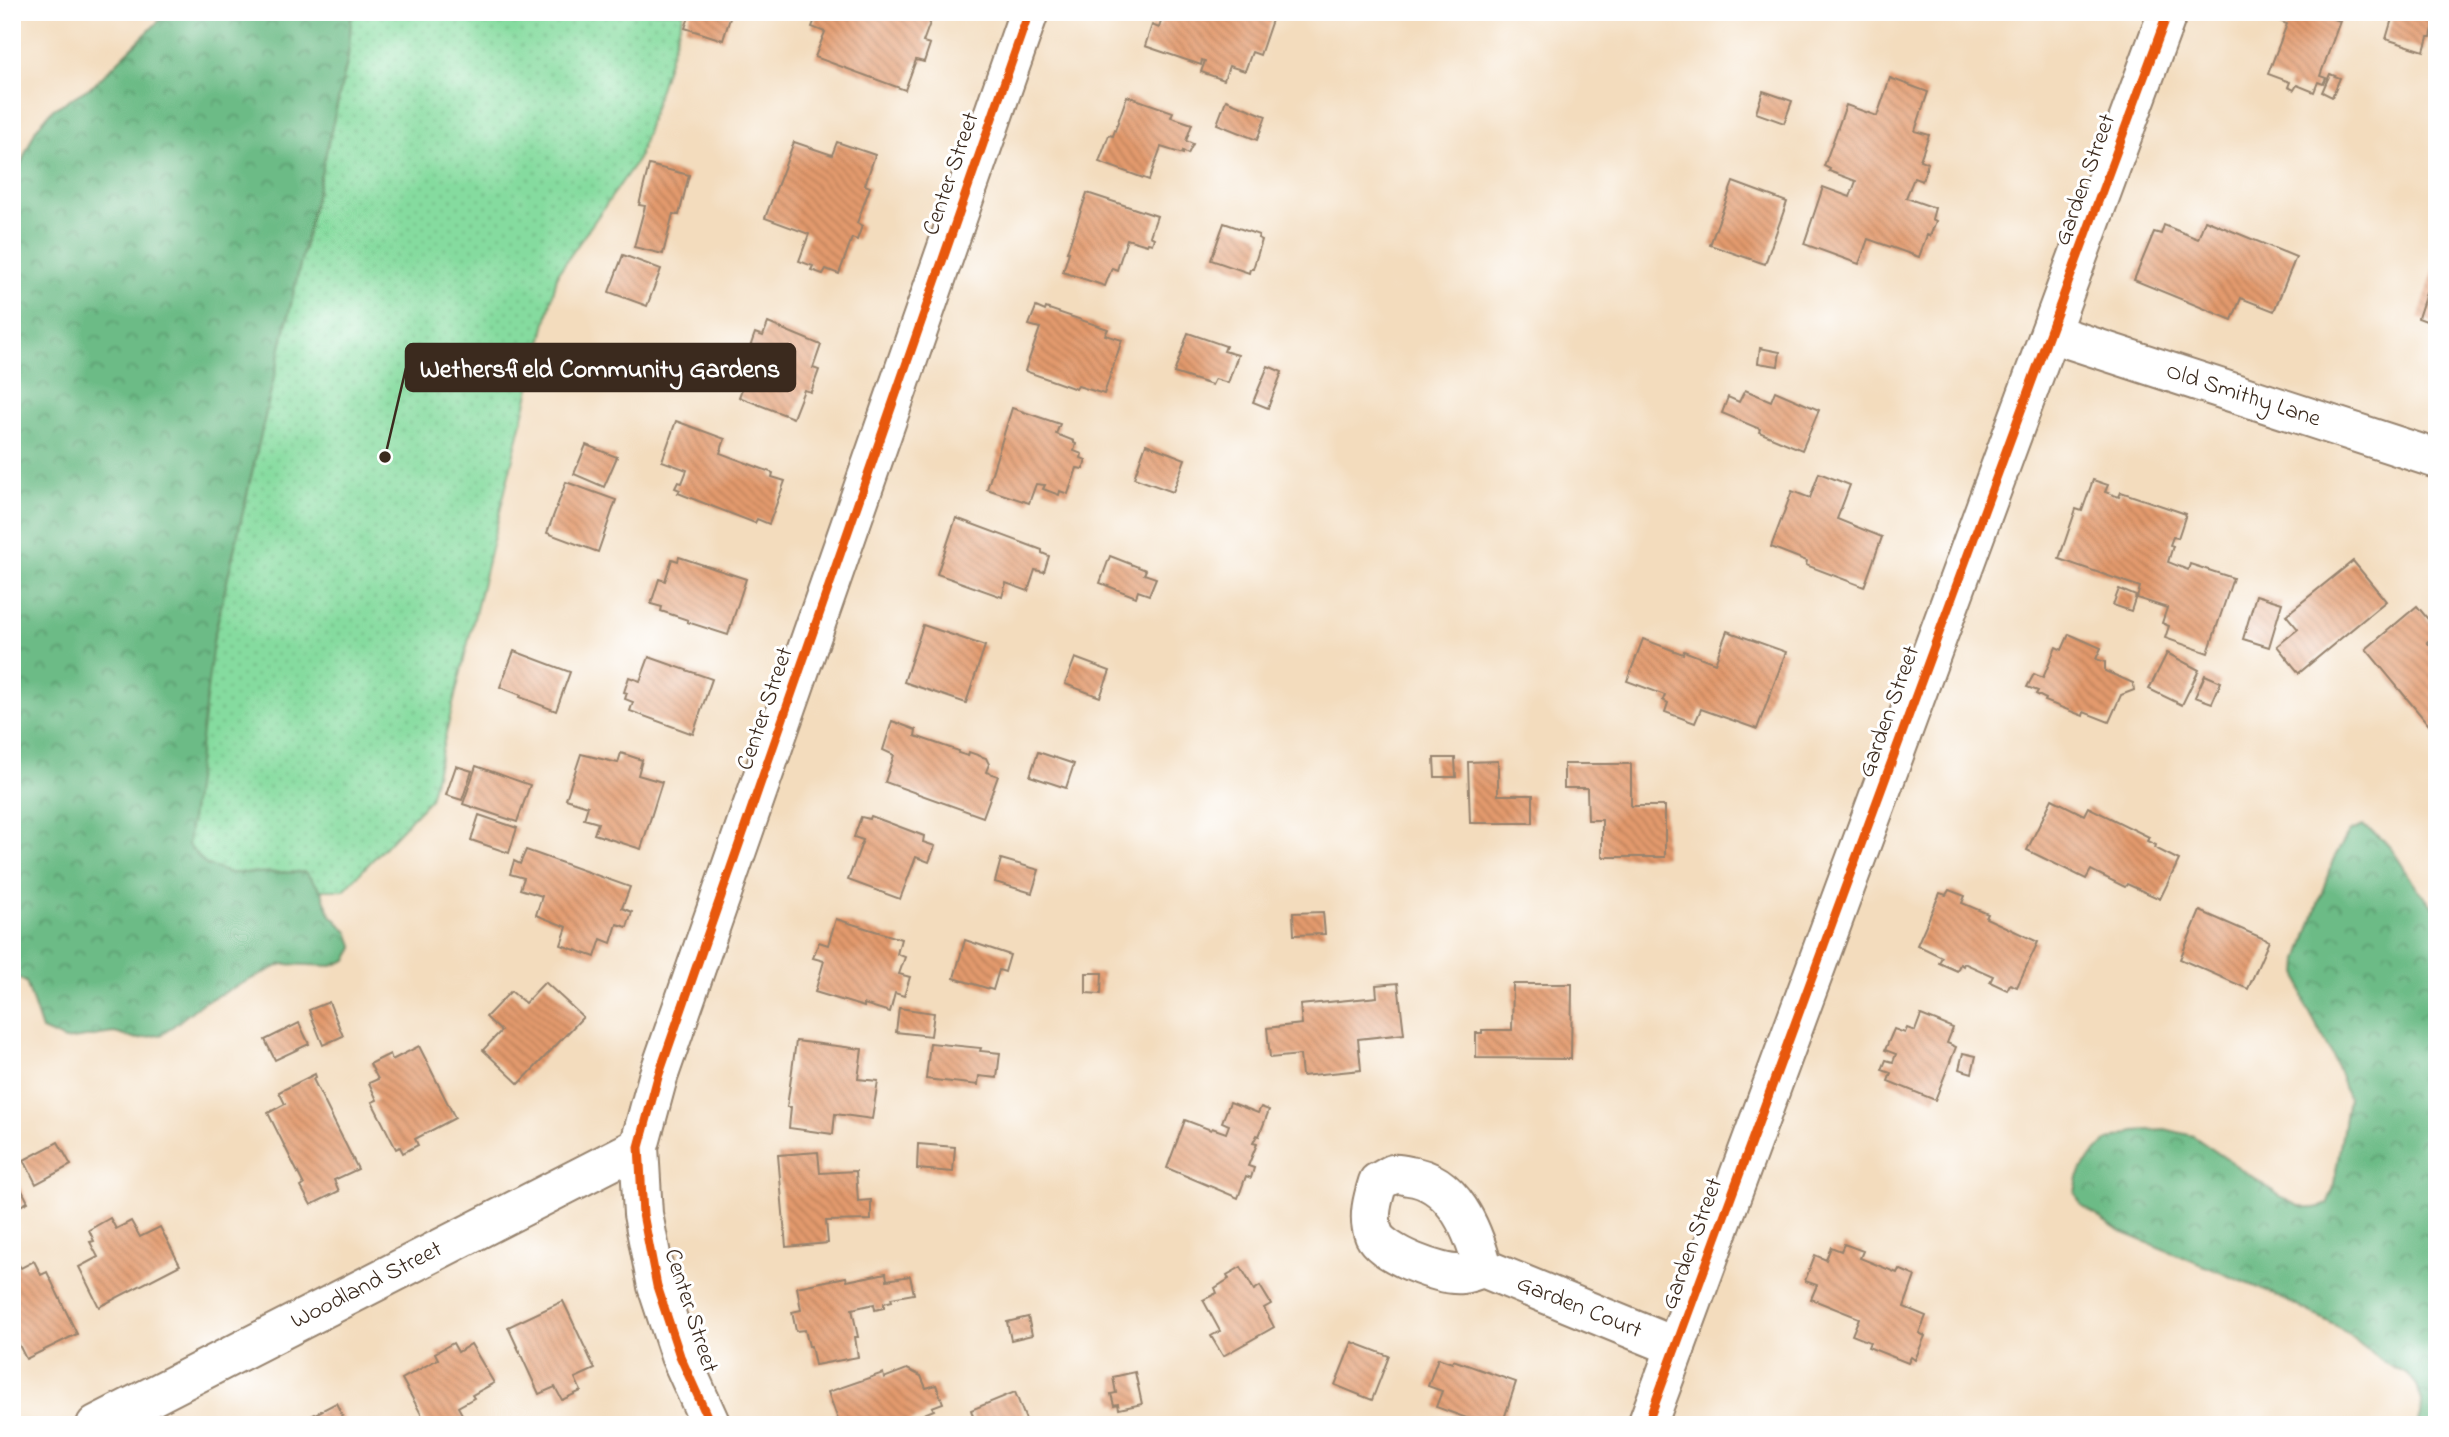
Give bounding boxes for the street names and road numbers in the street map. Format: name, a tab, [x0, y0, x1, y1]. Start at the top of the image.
street label: Center Street	[915, 108, 989, 240]
street label: Garden Street	[2046, 109, 2126, 251]
street label: Old Smithy Lane	[2161, 354, 2325, 439]
street label: Garden Street	[1850, 641, 1930, 783]
street label: Center Street	[729, 643, 803, 775]
street label: Garden Street	[1653, 1173, 1733, 1315]
street label: Woodland Street	[285, 1233, 449, 1339]
street label: Center Street	[654, 1244, 726, 1378]
street label: Garden Court	[1511, 1267, 1647, 1349]

